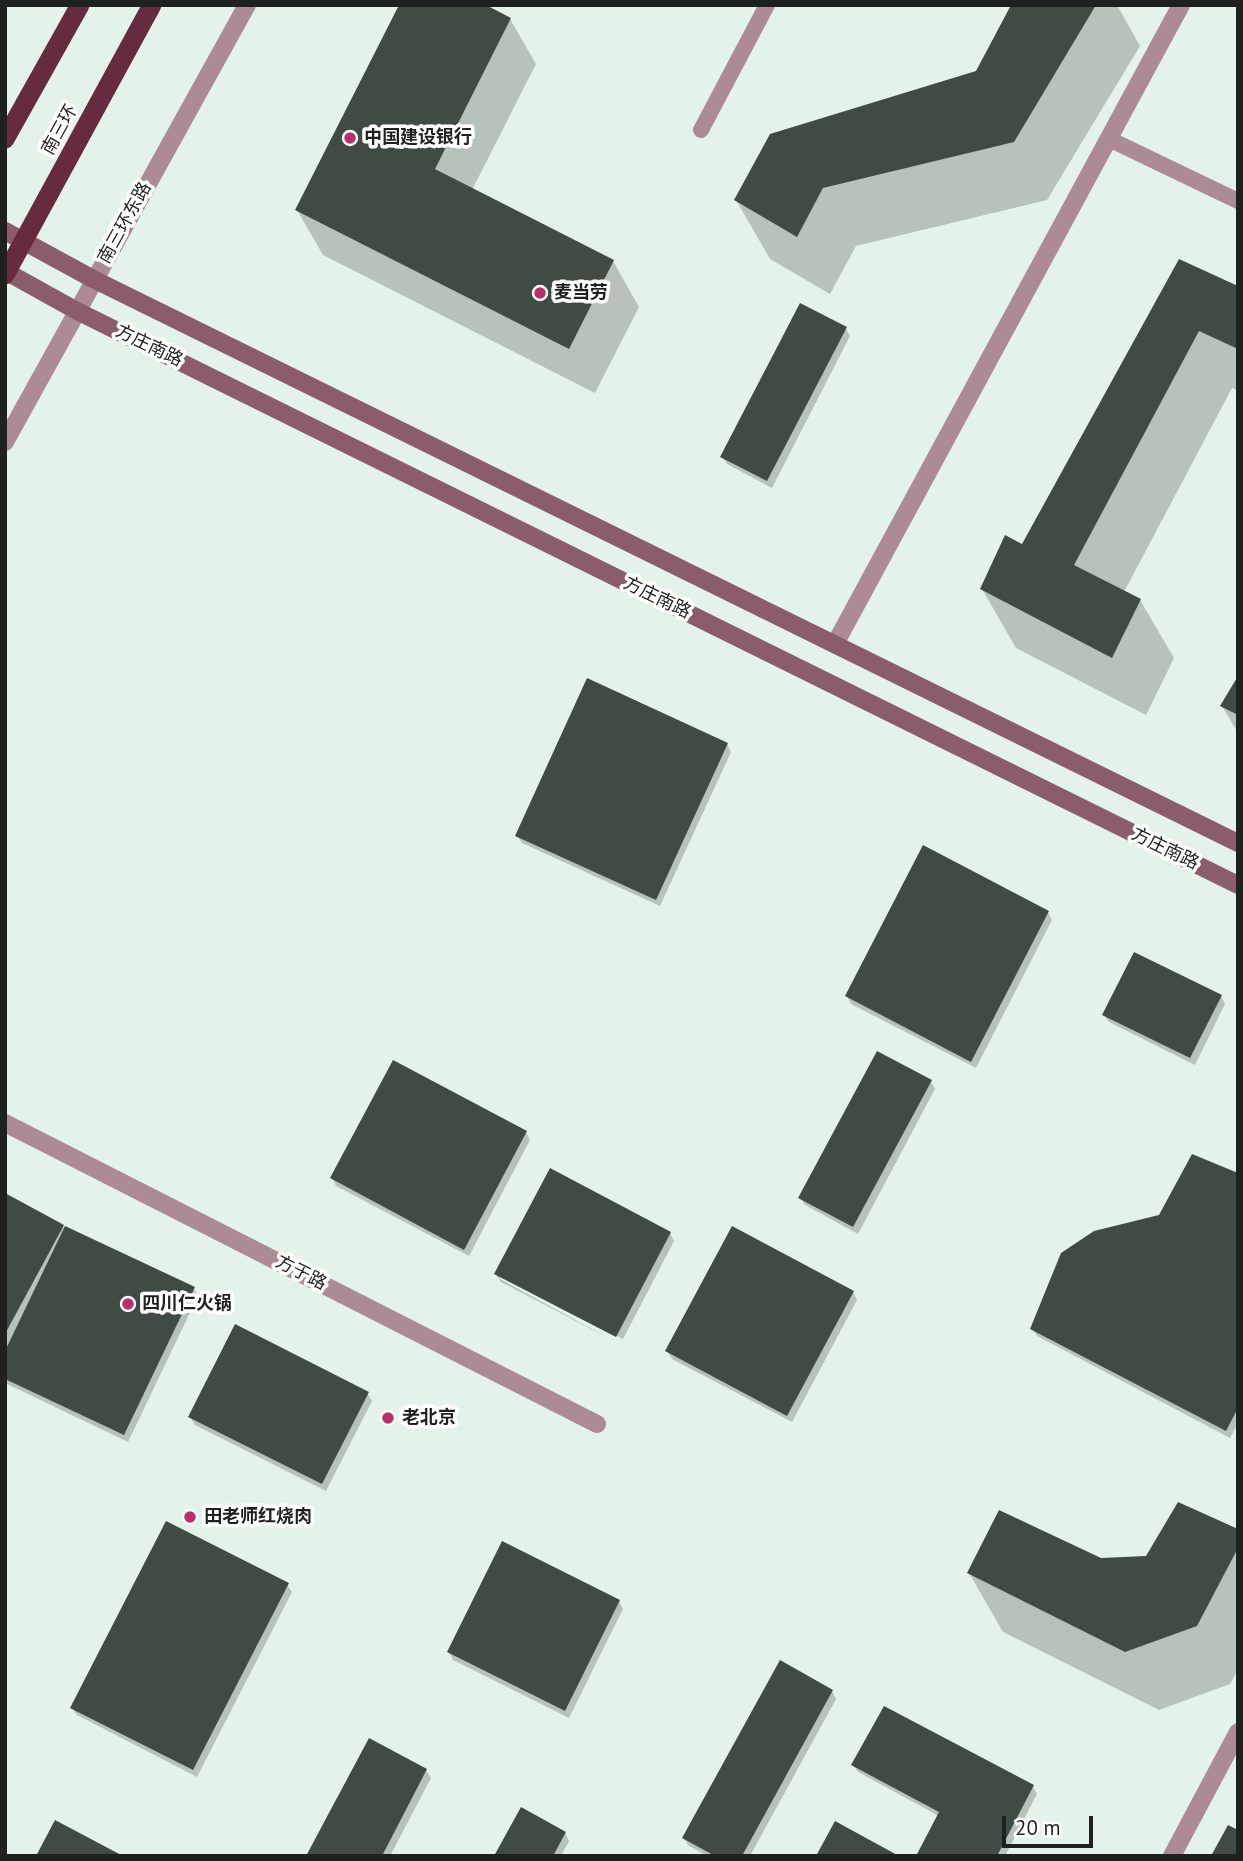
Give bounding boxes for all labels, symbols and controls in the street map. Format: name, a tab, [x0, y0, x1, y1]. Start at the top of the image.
street label: 南三环	[37, 101, 83, 159]
place label: 中国建设银行	[364, 127, 472, 149]
marker: 中国建设银行	[342, 130, 358, 146]
street label: 南三环东路	[94, 178, 156, 268]
place label: 麦当劳	[554, 282, 608, 304]
marker: 麦当劳	[532, 285, 548, 301]
street label: 方庄南路	[112, 321, 186, 371]
street label: 方庄南路	[620, 573, 694, 623]
street label: 方庄南路	[1128, 824, 1202, 874]
street label: 方于路	[272, 1251, 330, 1295]
place label: 四川仁火锅	[142, 1293, 232, 1315]
marker: 四川仁火锅	[120, 1296, 136, 1312]
place label: 老北京	[402, 1407, 456, 1429]
marker: 老北京	[380, 1410, 396, 1426]
place label: 田老师红烧肉	[204, 1506, 312, 1528]
marker: 田老师红烧肉	[182, 1509, 198, 1525]
scale bar	[1005, 1801, 1096, 1845]
text: 20 m	[1015, 1814, 1061, 1841]

